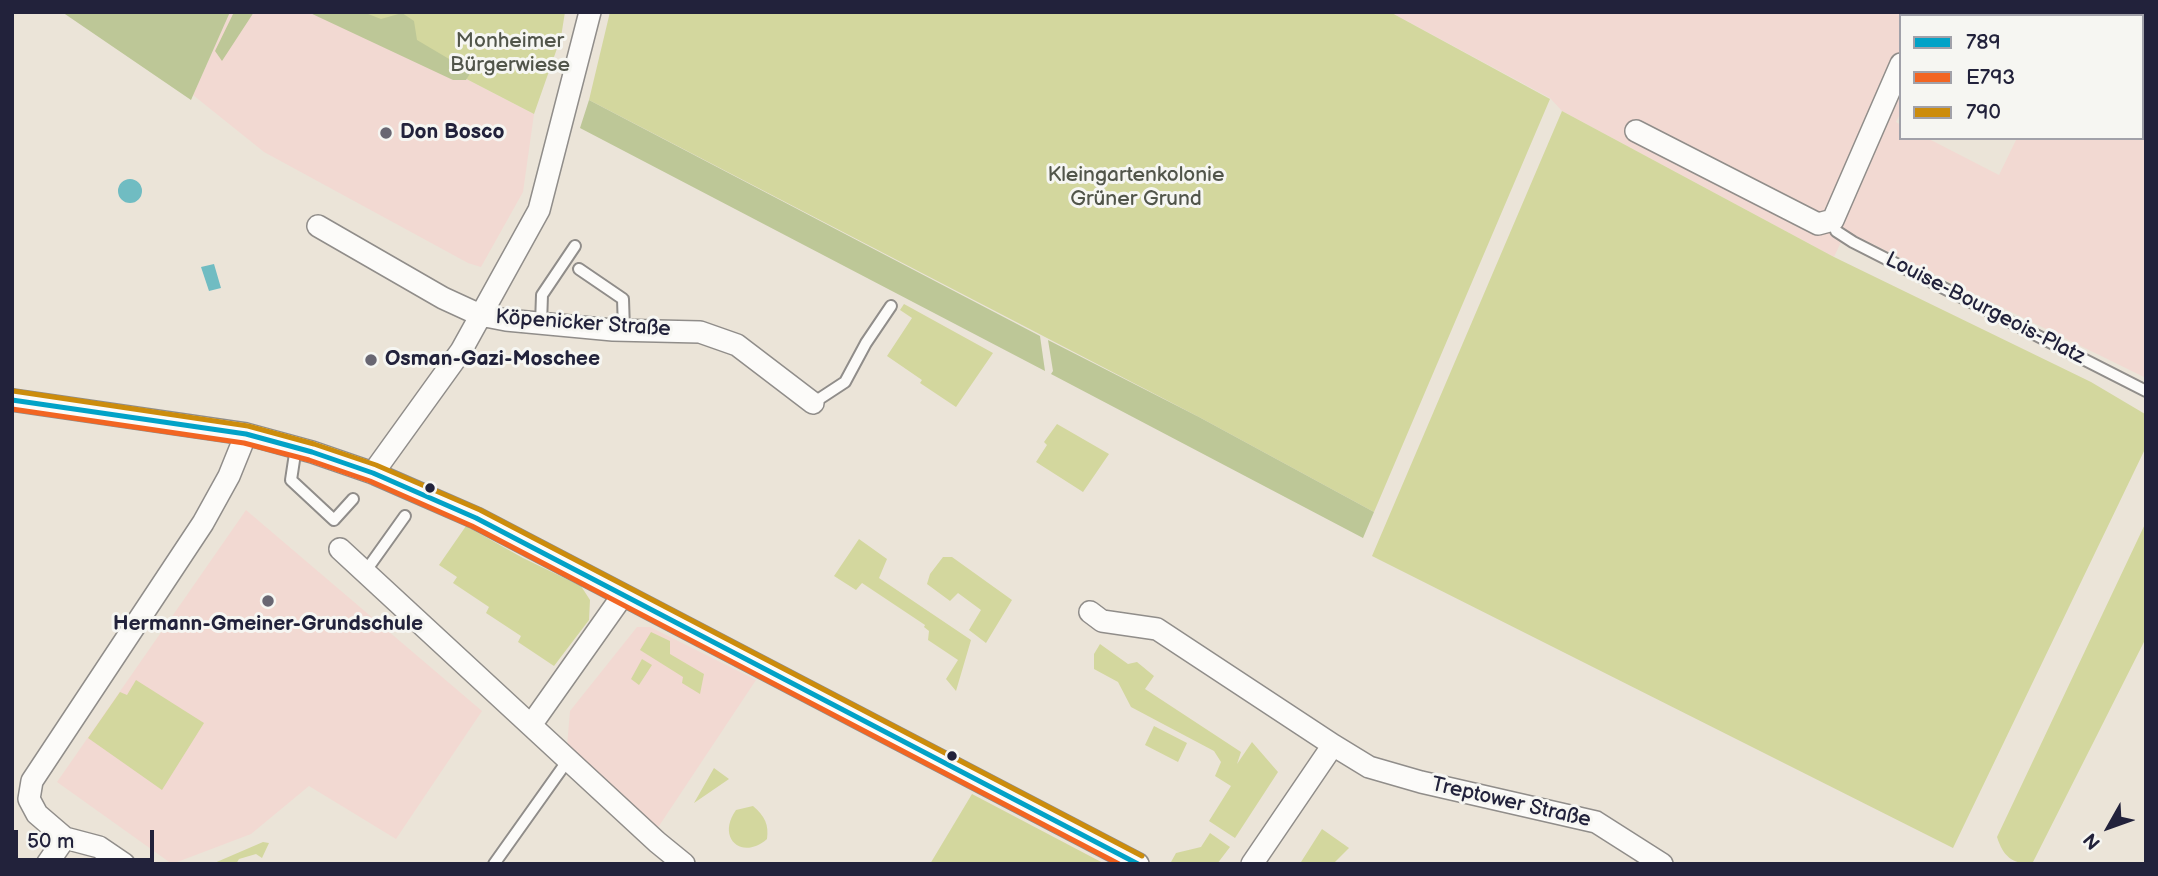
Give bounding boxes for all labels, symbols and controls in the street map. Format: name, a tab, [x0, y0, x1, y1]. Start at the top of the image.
legend	[1899, 14, 2144, 140]
park label: Monheimer Bürgerwiese	[450, 29, 570, 79]
text: 789	[1966, 30, 2001, 55]
text: E793	[1966, 65, 2015, 90]
text: 790	[1966, 100, 2001, 125]
place label: Don Bosco	[400, 120, 505, 146]
marker: Don Bosco	[378, 125, 394, 141]
park label: Kleingartenkolonie Grüner Grund	[1048, 163, 1224, 213]
street label: Louise-Bourgeois-Platz	[1881, 248, 2089, 370]
street label: Köpenicker Straße	[494, 305, 672, 343]
place label: Osman-Gazi-Moschee	[385, 347, 600, 373]
marker: Osman-Gazi-Moschee	[363, 352, 379, 368]
unlabelled marker	[423, 481, 437, 495]
marker: Hermann-Gmeiner-Grundschule	[260, 593, 276, 609]
place label: Hermann-Gmeiner-Grundschule	[113, 612, 423, 638]
unlabelled marker	[945, 749, 959, 763]
street label: Treptower Straße	[1429, 772, 1593, 834]
north arrow	[2074, 792, 2144, 862]
scale bar	[18, 816, 158, 860]
text: N	[2079, 828, 2106, 854]
text: 50 m	[27, 829, 74, 854]

